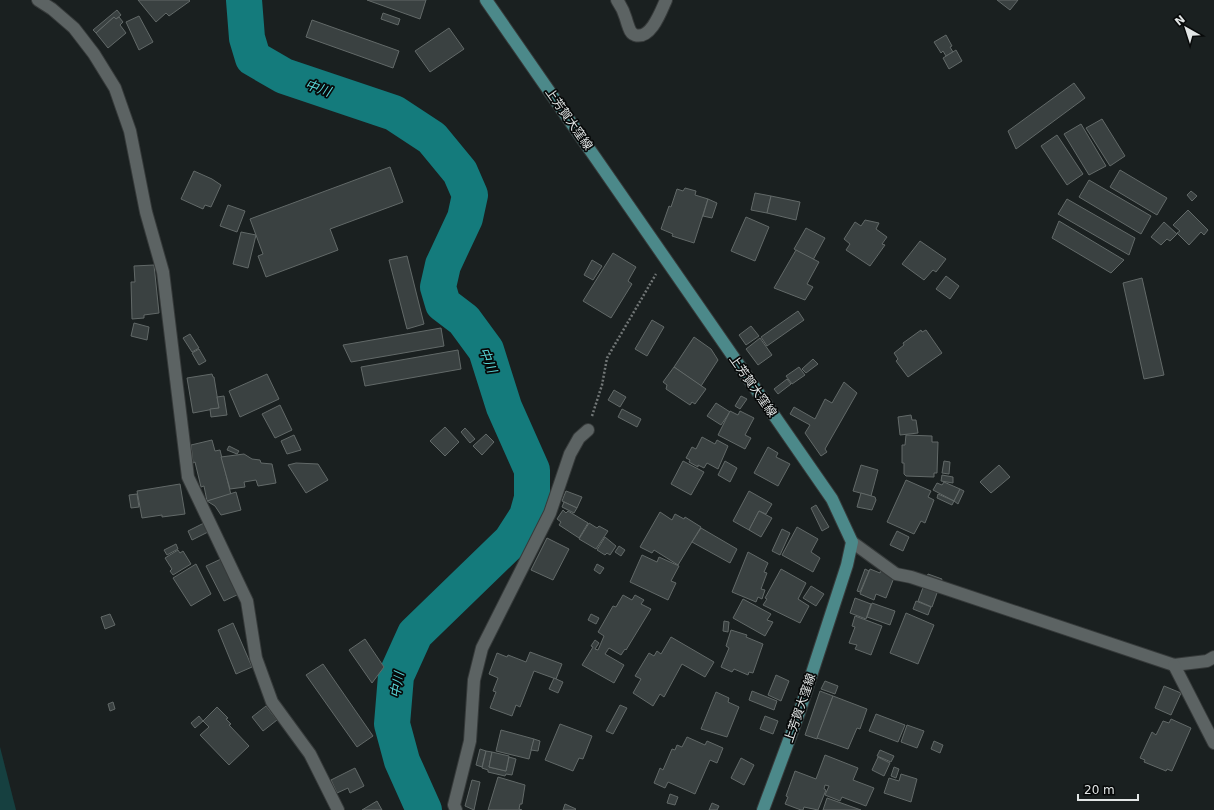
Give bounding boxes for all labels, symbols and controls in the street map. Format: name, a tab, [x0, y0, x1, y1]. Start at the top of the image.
north arrow	[1166, 8, 1206, 48]
text: N	[1172, 13, 1188, 29]
water label: 中川	[303, 77, 335, 100]
street label: 上芳賀大窪線	[543, 85, 595, 153]
water label: 中川	[476, 345, 501, 377]
street label: 上芳賀大窪線	[727, 352, 779, 420]
water label: 中川	[387, 669, 407, 699]
street label: 上芳賀大窪線	[782, 672, 818, 744]
scale bar	[1078, 776, 1138, 802]
text: 20 m	[1084, 783, 1115, 797]

